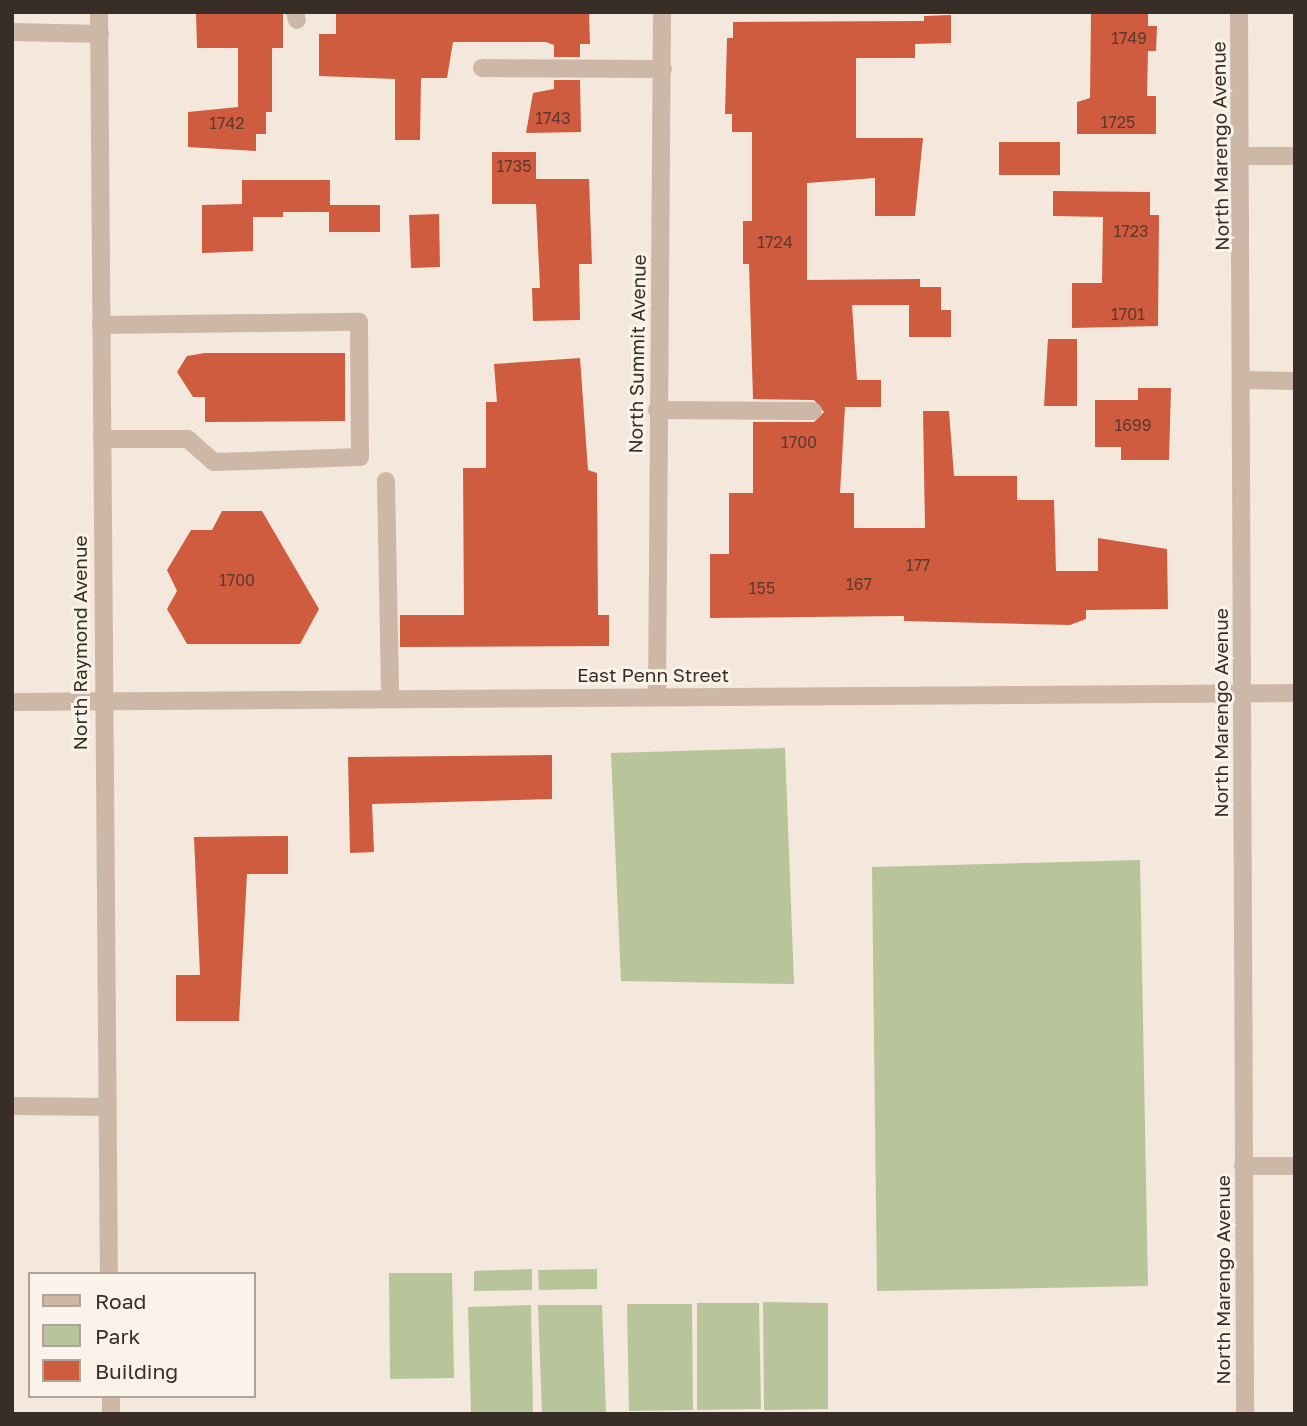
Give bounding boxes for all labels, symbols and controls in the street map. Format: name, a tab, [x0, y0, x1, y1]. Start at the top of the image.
house number: 1749	[1111, 28, 1147, 48]
street label: North Marengo Avenue	[1207, 41, 1233, 251]
house number: 1743	[535, 108, 571, 128]
house number: 1725	[1101, 112, 1135, 132]
house number: 1742	[209, 113, 245, 133]
house number: 1735	[497, 156, 531, 176]
house number: 1723	[1114, 221, 1148, 241]
house number: 1724	[757, 232, 793, 252]
street label: North Summit Avenue	[624, 254, 650, 454]
house number: 1701	[1111, 304, 1145, 324]
house number: 1699	[1115, 415, 1151, 435]
house number: 1700	[781, 432, 817, 452]
street label: North Raymond Avenue	[69, 536, 91, 750]
house number: 177	[906, 555, 930, 575]
house number: 1700	[219, 570, 255, 590]
house number: 167	[846, 574, 872, 594]
house number: 155	[749, 578, 775, 598]
street label: North Marengo Avenue	[1210, 608, 1232, 818]
street label: East Penn Street	[577, 664, 729, 686]
street label: North Marengo Avenue	[1212, 1175, 1234, 1385]
legend	[28, 1272, 256, 1398]
text: Road	[95, 1288, 146, 1314]
text: Park	[95, 1323, 140, 1349]
text: Building	[95, 1358, 178, 1384]

